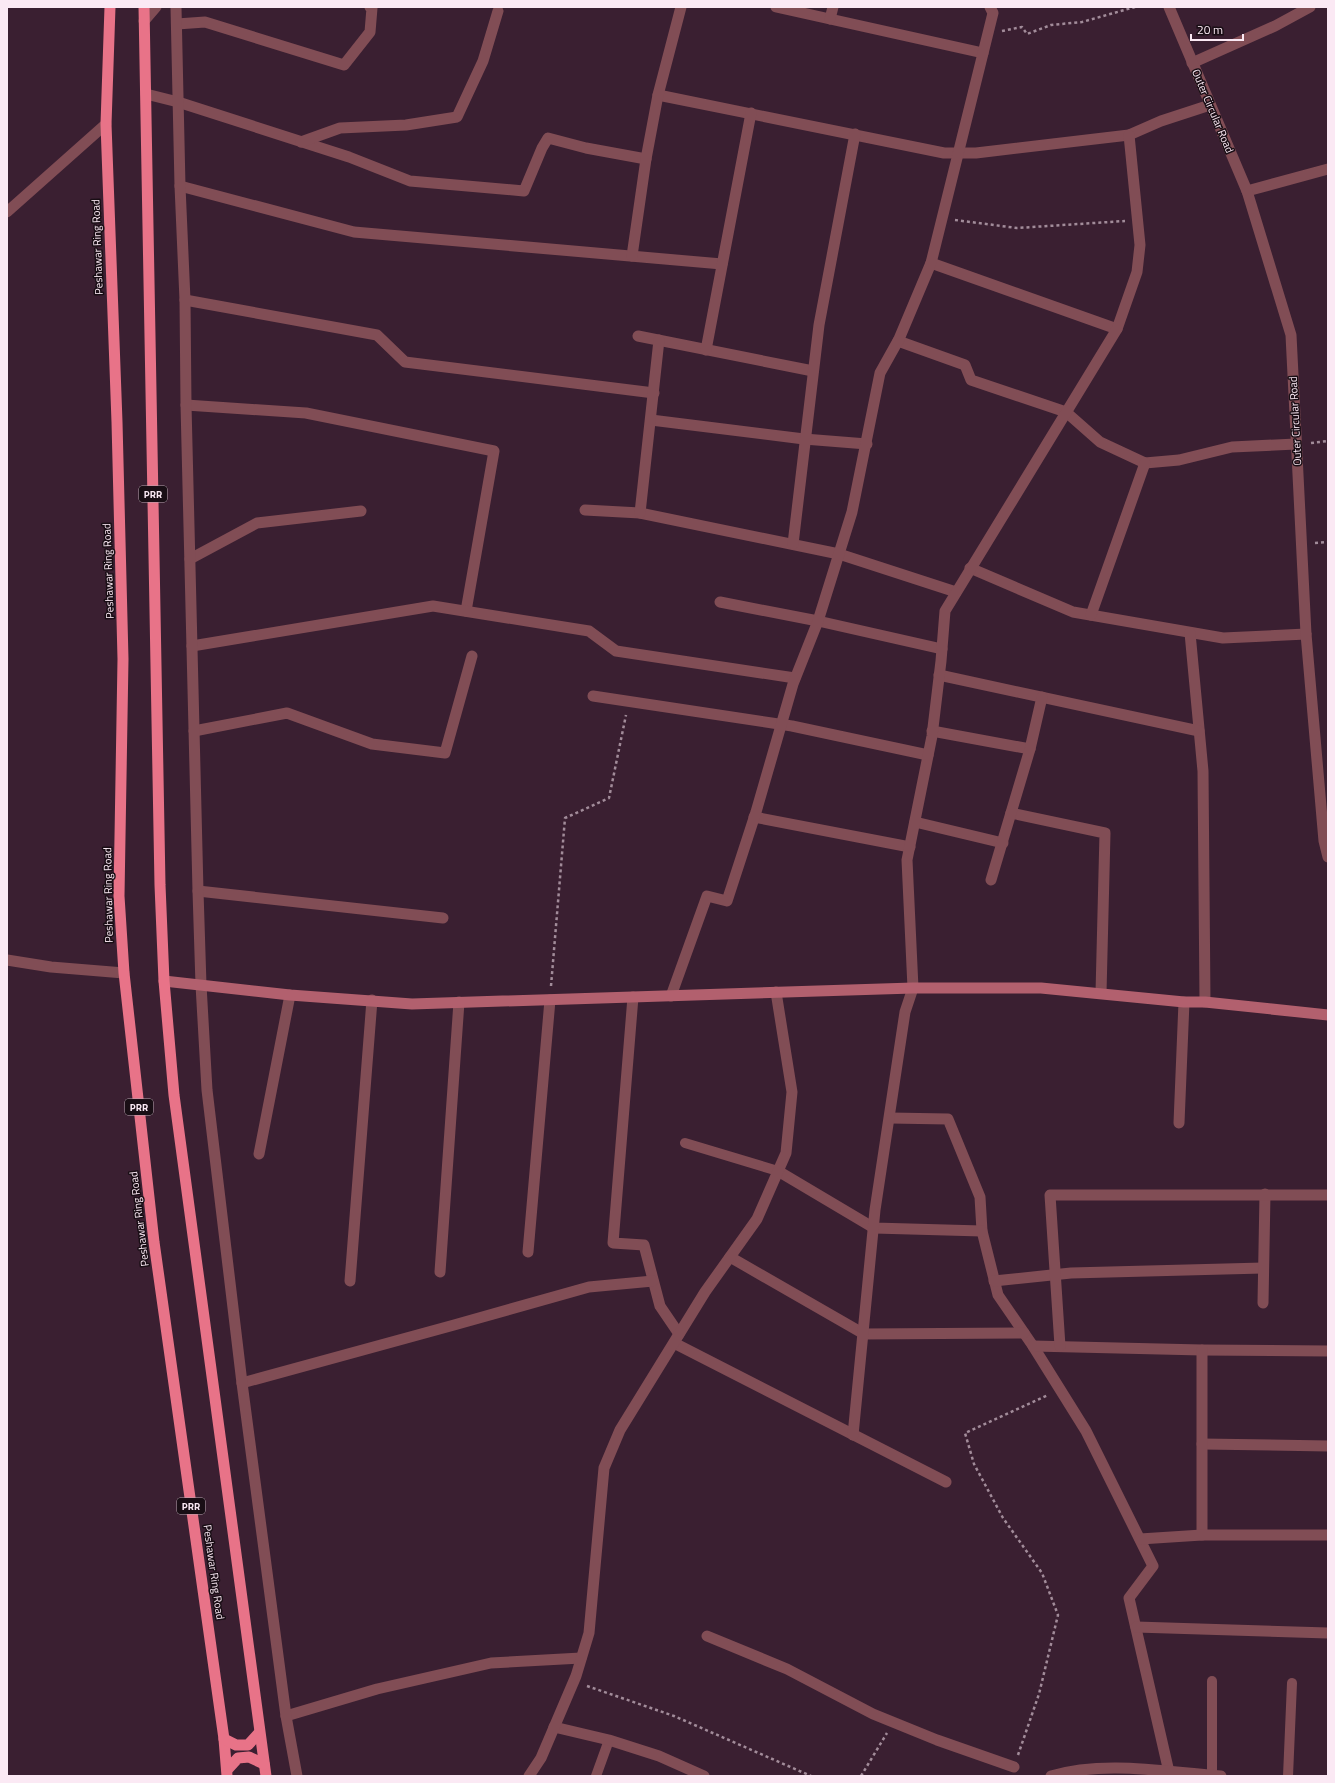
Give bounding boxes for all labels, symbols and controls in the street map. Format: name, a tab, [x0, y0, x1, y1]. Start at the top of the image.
scale bar	[1191, 16, 1243, 42]
text: 20 m	[1197, 20, 1223, 39]
street label: Outer Circular Road	[1188, 67, 1238, 156]
street label: Peshawar Ring Road	[87, 199, 107, 295]
street label: Outer Circular Road	[1285, 376, 1305, 466]
road number: PRR	[139, 486, 167, 502]
street label: Peshawar Ring Road	[98, 523, 118, 619]
street label: Peshawar Ring Road	[99, 847, 117, 943]
road number: PRR	[125, 1099, 153, 1115]
street label: Peshawar Ring Road	[125, 1170, 153, 1267]
road number: PRR	[177, 1498, 205, 1514]
street label: Peshawar Ring Road	[199, 1524, 229, 1621]

